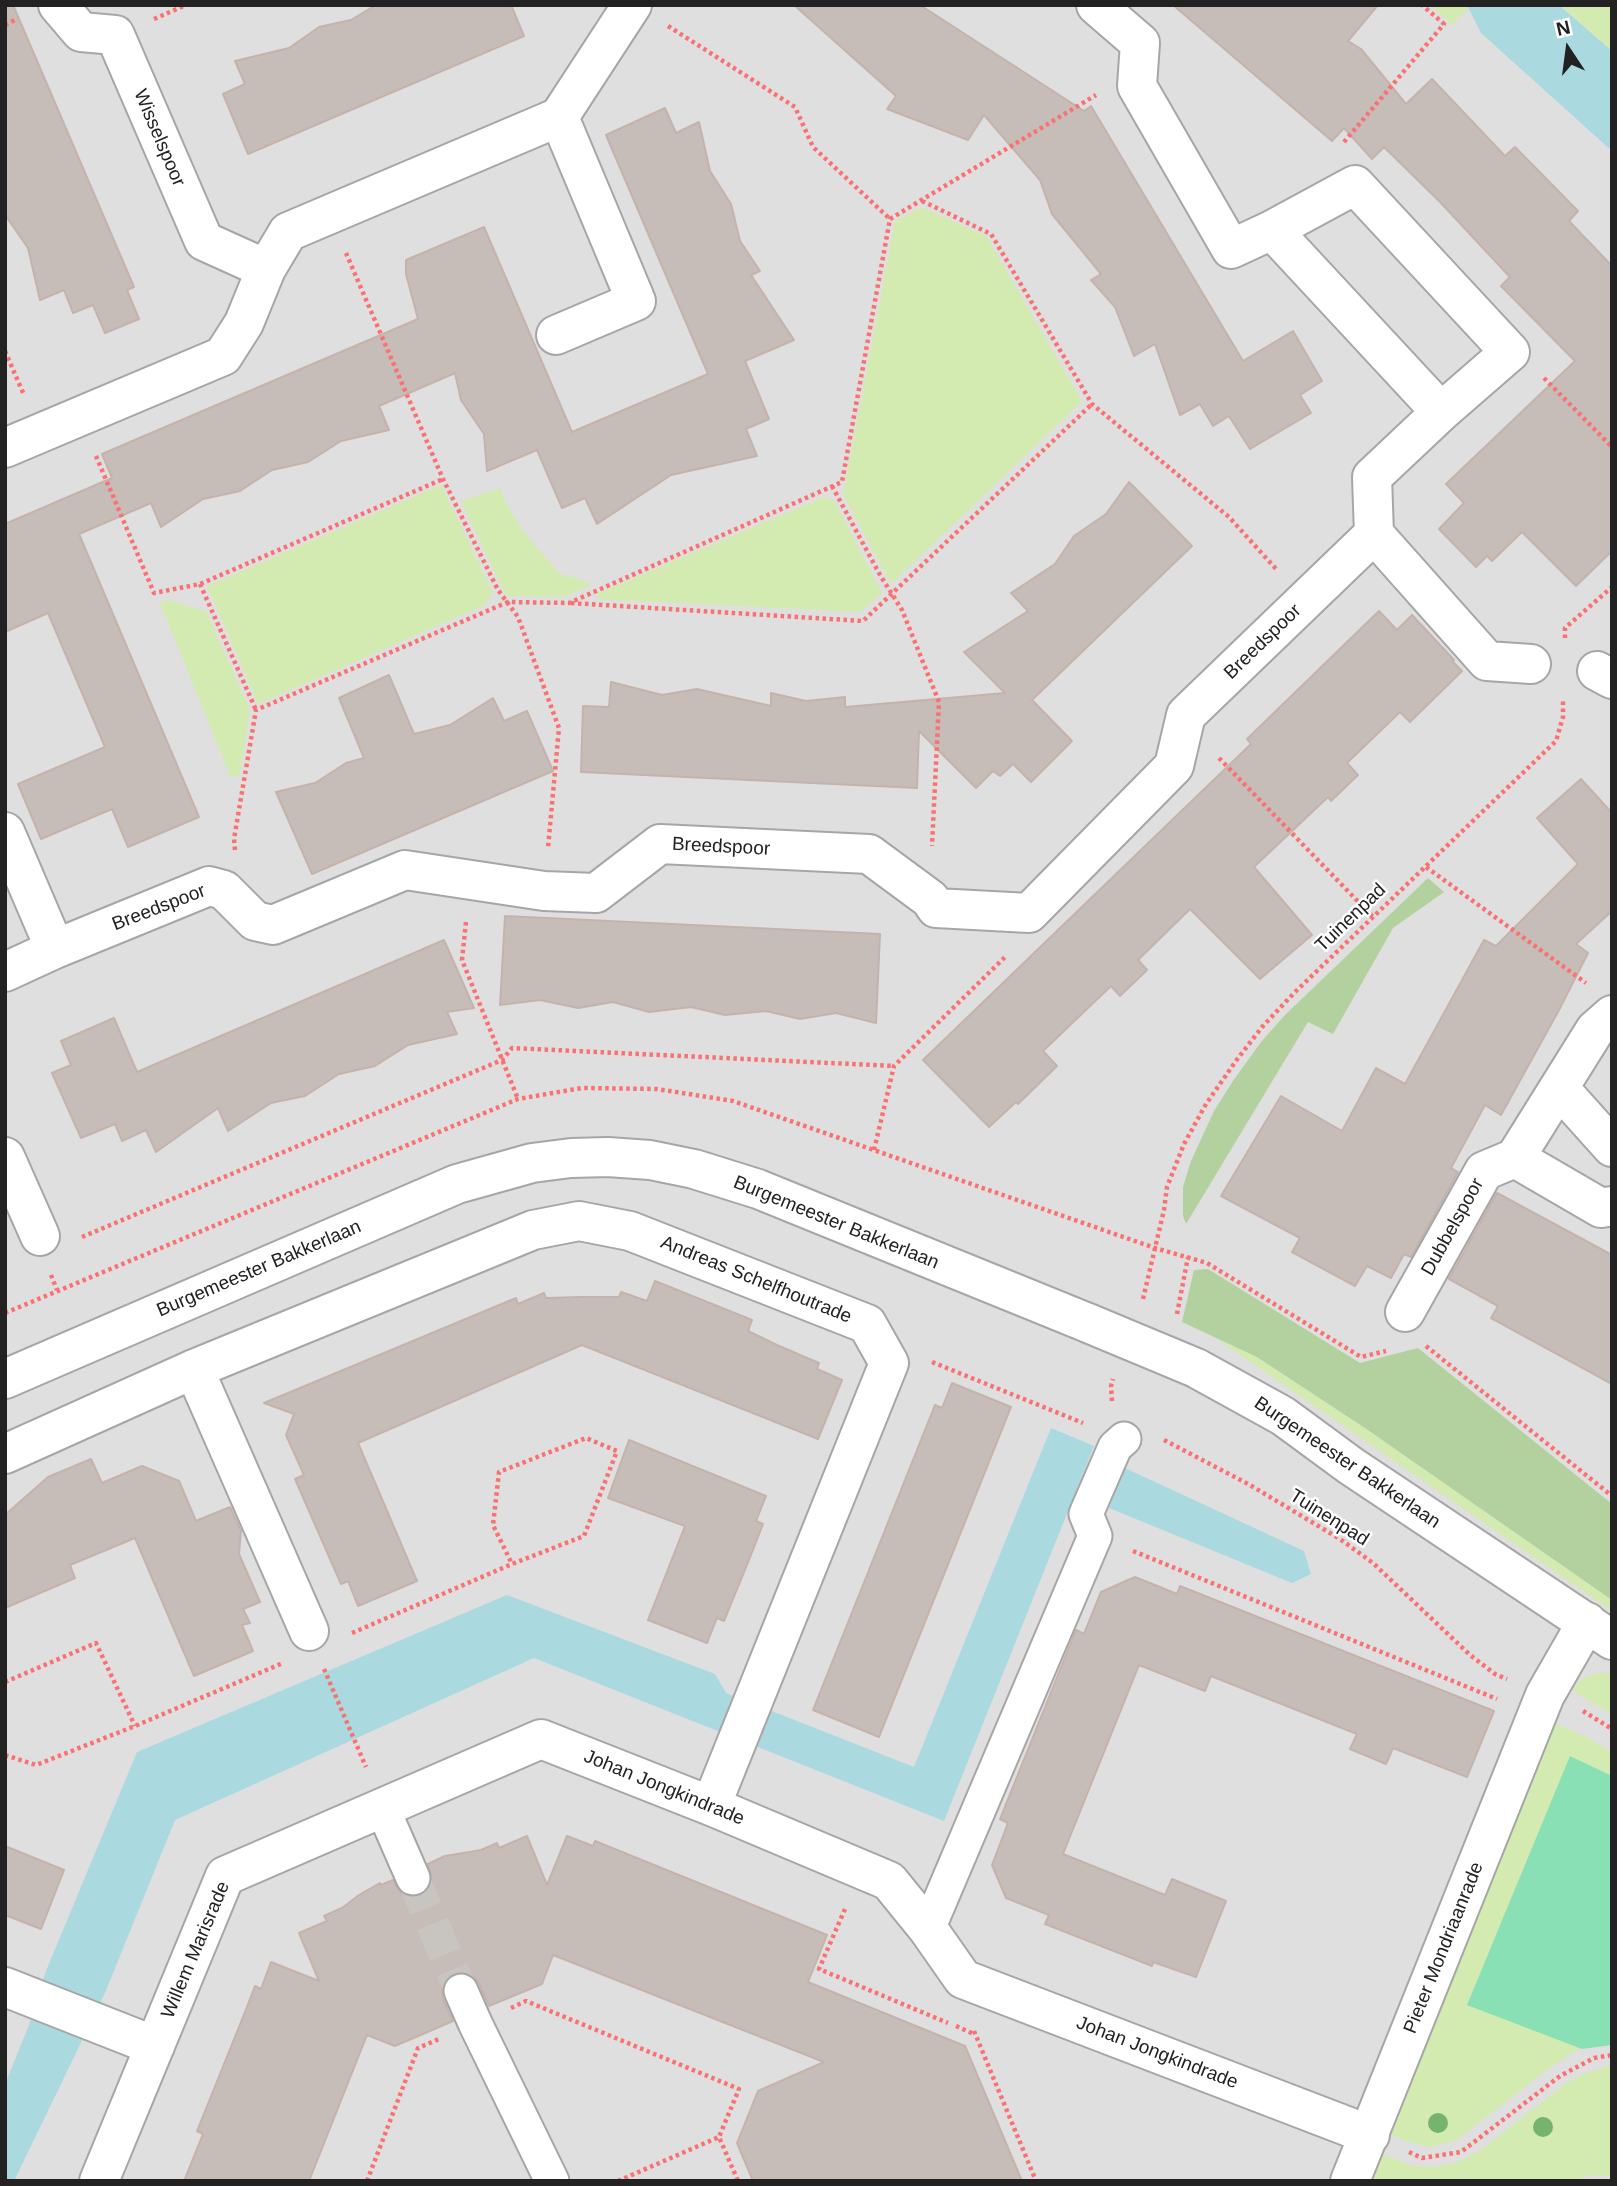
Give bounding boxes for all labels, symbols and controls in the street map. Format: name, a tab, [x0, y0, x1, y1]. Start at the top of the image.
north arrow	[1533, 14, 1603, 84]
text: N	[1554, 16, 1572, 40]
street label: Wisselspoor	[128, 86, 190, 190]
street label: Breedspoor	[1220, 600, 1306, 684]
street label: Breedspoor	[671, 833, 771, 861]
street label: Tuinenpad	[1311, 879, 1391, 957]
street label: Breedspoor	[109, 880, 209, 936]
street label: Burgemeester Bakkerlaan	[730, 1171, 942, 1275]
street label: Dubbelspoor	[1417, 1174, 1489, 1280]
street label: Burgemeester Bakkerlaan	[153, 1216, 365, 1322]
street label: Andreas Schelfhoutrade	[657, 1231, 855, 1329]
street label: Burgemeester Bakkerlaan	[1250, 1392, 1444, 1534]
street label: Tuinenpad	[1285, 1485, 1373, 1551]
street label: Johan Jongkindrade	[580, 1745, 748, 1831]
street label: Pieter Mondriaanrade	[1399, 1859, 1489, 2037]
street label: Willem Marisrade	[157, 1878, 235, 2022]
street label: Johan Jongkindrade	[1073, 2012, 1241, 2094]

